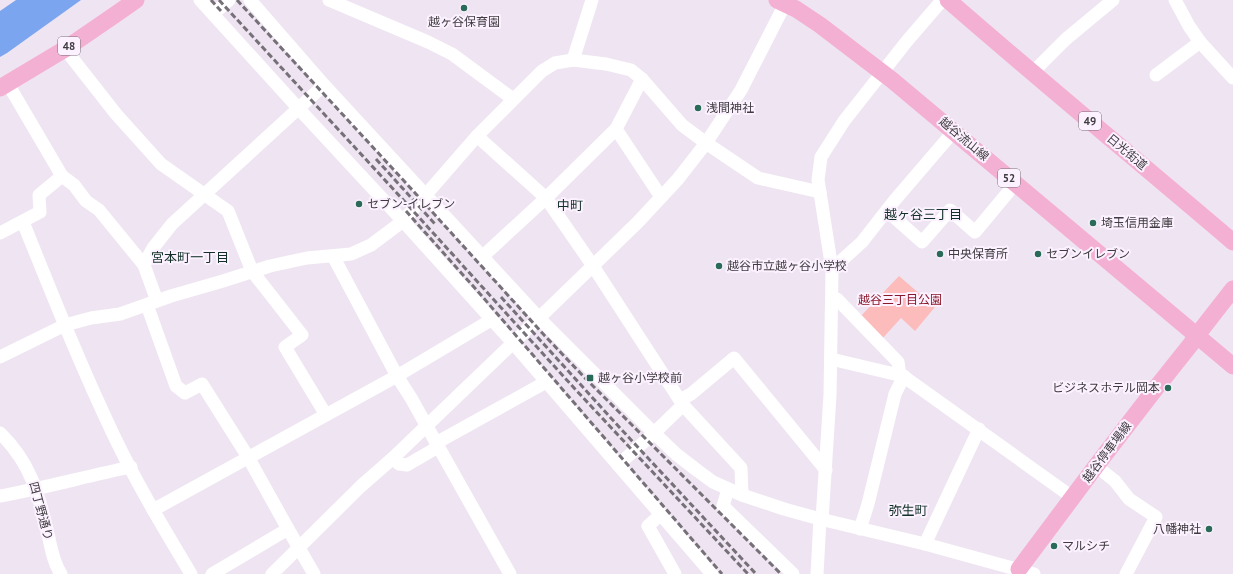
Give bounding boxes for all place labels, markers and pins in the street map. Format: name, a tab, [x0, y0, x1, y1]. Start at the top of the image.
marker: 越ヶ谷保育園	[459, 3, 469, 13]
place label: 越ヶ谷保育園	[428, 14, 500, 29]
place label: 浅間神社	[706, 100, 754, 115]
marker: 浅間神社	[693, 103, 703, 113]
place label: セブン-イレブン	[367, 196, 455, 211]
marker: セブン-イレブン	[354, 199, 364, 209]
place label: 埼玉信用金庫	[1101, 215, 1173, 230]
marker: 埼玉信用金庫	[1088, 218, 1098, 228]
place label: 中央保育所	[948, 246, 1008, 261]
place label: セブンイレブン	[1046, 246, 1130, 261]
marker: 中央保育所	[935, 249, 945, 259]
marker: セブンイレブン	[1033, 249, 1043, 259]
place label: 越谷市立越ヶ谷小学校	[727, 258, 847, 273]
marker: 越谷市立越ヶ谷小学校	[714, 261, 724, 271]
place label: 越ヶ谷小学校前	[598, 370, 682, 385]
marker: 越ヶ谷小学校前	[585, 373, 595, 383]
place label: ビジネスホテル岡本	[1052, 380, 1160, 395]
marker: ビジネスホテル岡本	[1163, 383, 1173, 393]
place label: 八幡神社	[1153, 521, 1201, 536]
marker: 八幡神社	[1204, 524, 1214, 534]
place label: マルシチ	[1062, 538, 1110, 553]
marker: マルシチ	[1049, 541, 1059, 551]

